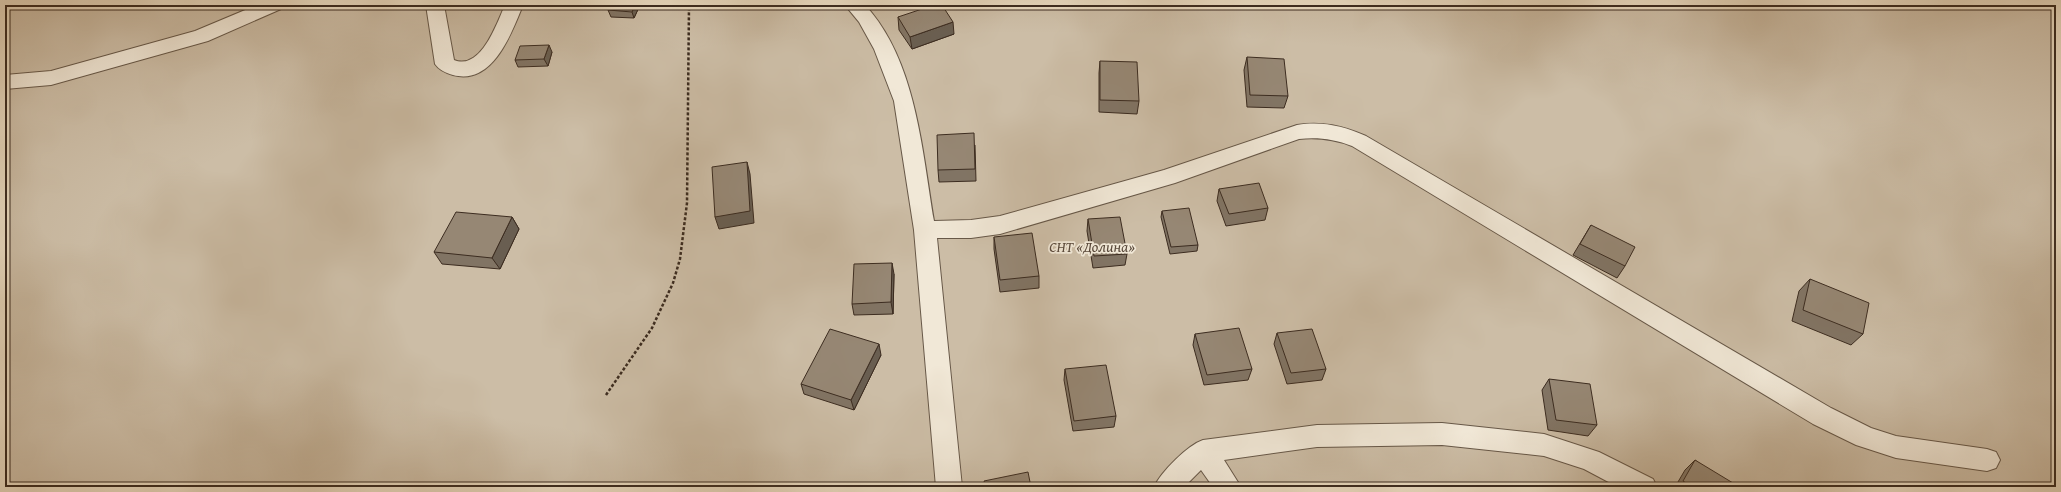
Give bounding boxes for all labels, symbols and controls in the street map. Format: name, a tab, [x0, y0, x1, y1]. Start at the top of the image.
park label: СНТ «Долина»	[1049, 236, 1135, 257]

